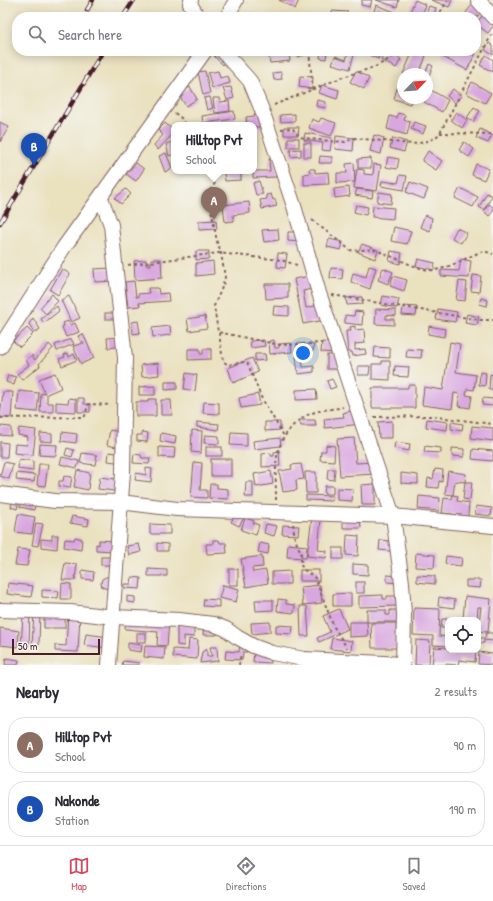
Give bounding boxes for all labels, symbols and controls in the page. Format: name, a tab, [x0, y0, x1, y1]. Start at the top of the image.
search box	[12, 12, 481, 56]
icon: search	[26, 23, 48, 45]
text: Search here	[58, 24, 122, 45]
north arrow	[397, 68, 433, 104]
popup	[171, 122, 257, 174]
text: Hilltop Pvt	[186, 129, 242, 150]
pin: B	[21, 133, 47, 166]
text: School	[186, 150, 216, 168]
pin: A	[201, 187, 227, 220]
your location	[293, 343, 313, 363]
map controls	[445, 617, 481, 653]
button: locate	[445, 617, 481, 653]
scale bar	[12, 637, 100, 656]
text: 50 m	[18, 639, 38, 653]
text: Nearby	[16, 680, 59, 703]
text: 2 results	[435, 682, 477, 700]
text: Hilltop Pvt	[55, 726, 111, 747]
text: A	[27, 736, 33, 754]
text: 90 m	[454, 736, 476, 754]
text: School	[55, 747, 85, 765]
text: Nakonde	[55, 790, 100, 811]
text: B	[27, 800, 33, 818]
text: 190 m	[449, 800, 476, 818]
text: Station	[55, 811, 89, 829]
tab: Map	[68, 855, 90, 893]
tab: Directions	[226, 855, 267, 893]
tab: Saved	[403, 855, 425, 893]

